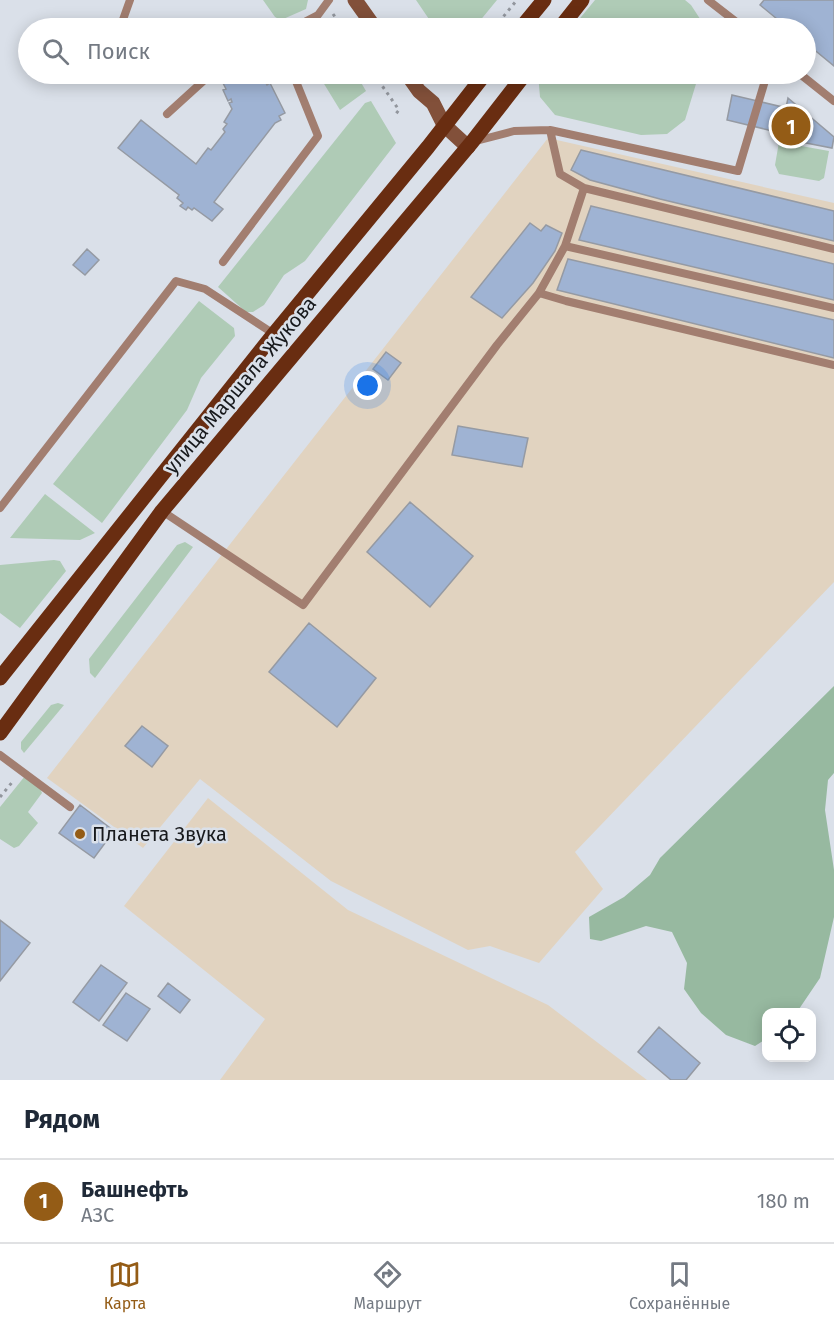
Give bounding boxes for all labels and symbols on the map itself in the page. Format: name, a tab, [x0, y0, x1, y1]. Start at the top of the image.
pin: 1	[772, 104, 810, 148]
street label: улица Маршала Жукова	[159, 292, 321, 478]
your location	[353, 371, 382, 400]
place label: Планета Звука	[92, 822, 227, 846]
marker: Планета Звука	[73, 827, 87, 841]

